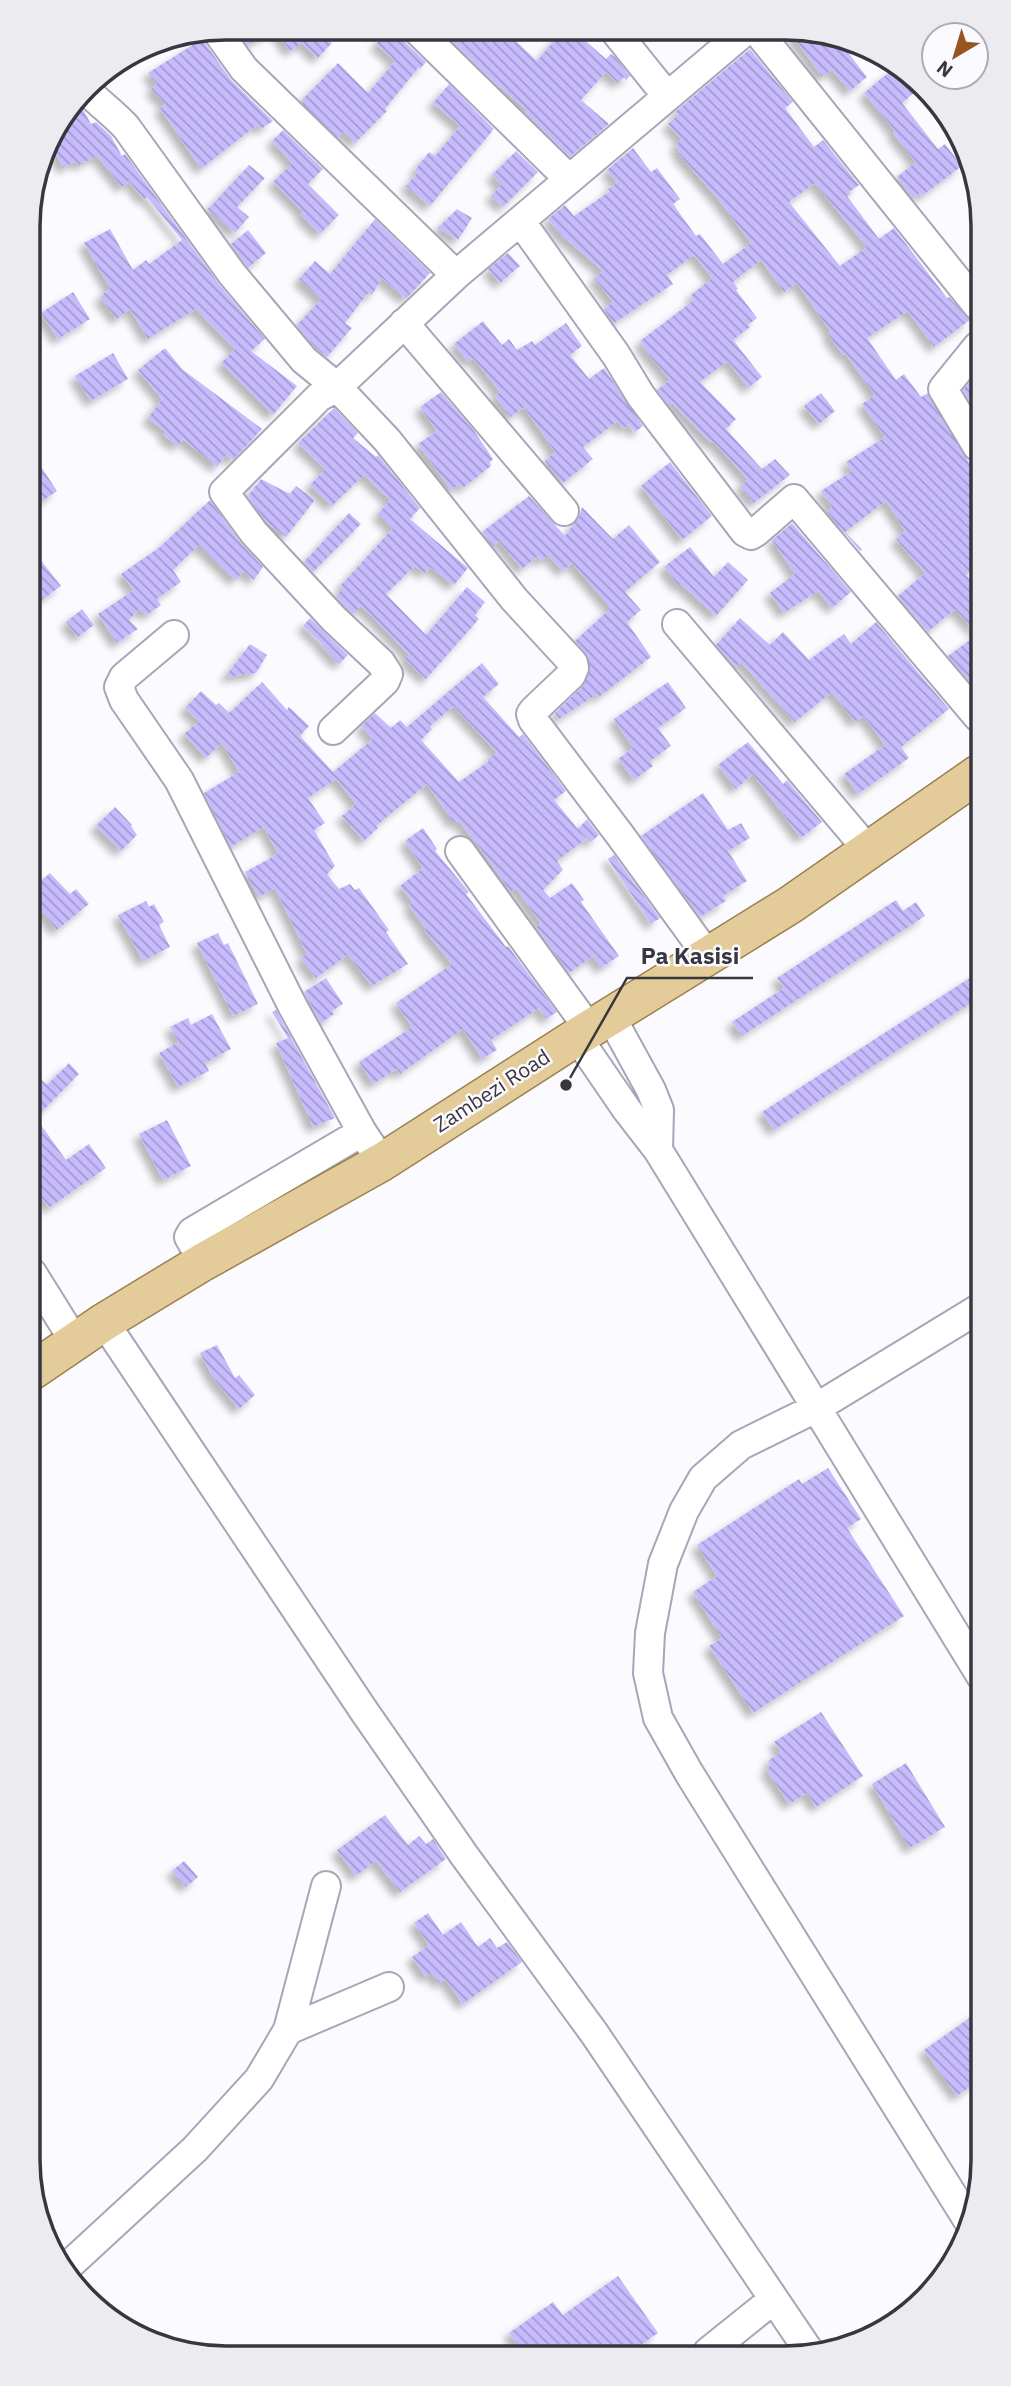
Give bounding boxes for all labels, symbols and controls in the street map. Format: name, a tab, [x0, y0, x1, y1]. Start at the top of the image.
north arrow	[920, 21, 990, 91]
text: N	[932, 56, 957, 83]
callout: Pa Kasisi	[627, 934, 753, 978]
text: Pa Kasisi	[641, 940, 739, 970]
street label: Zambezi Road	[428, 1042, 555, 1138]

